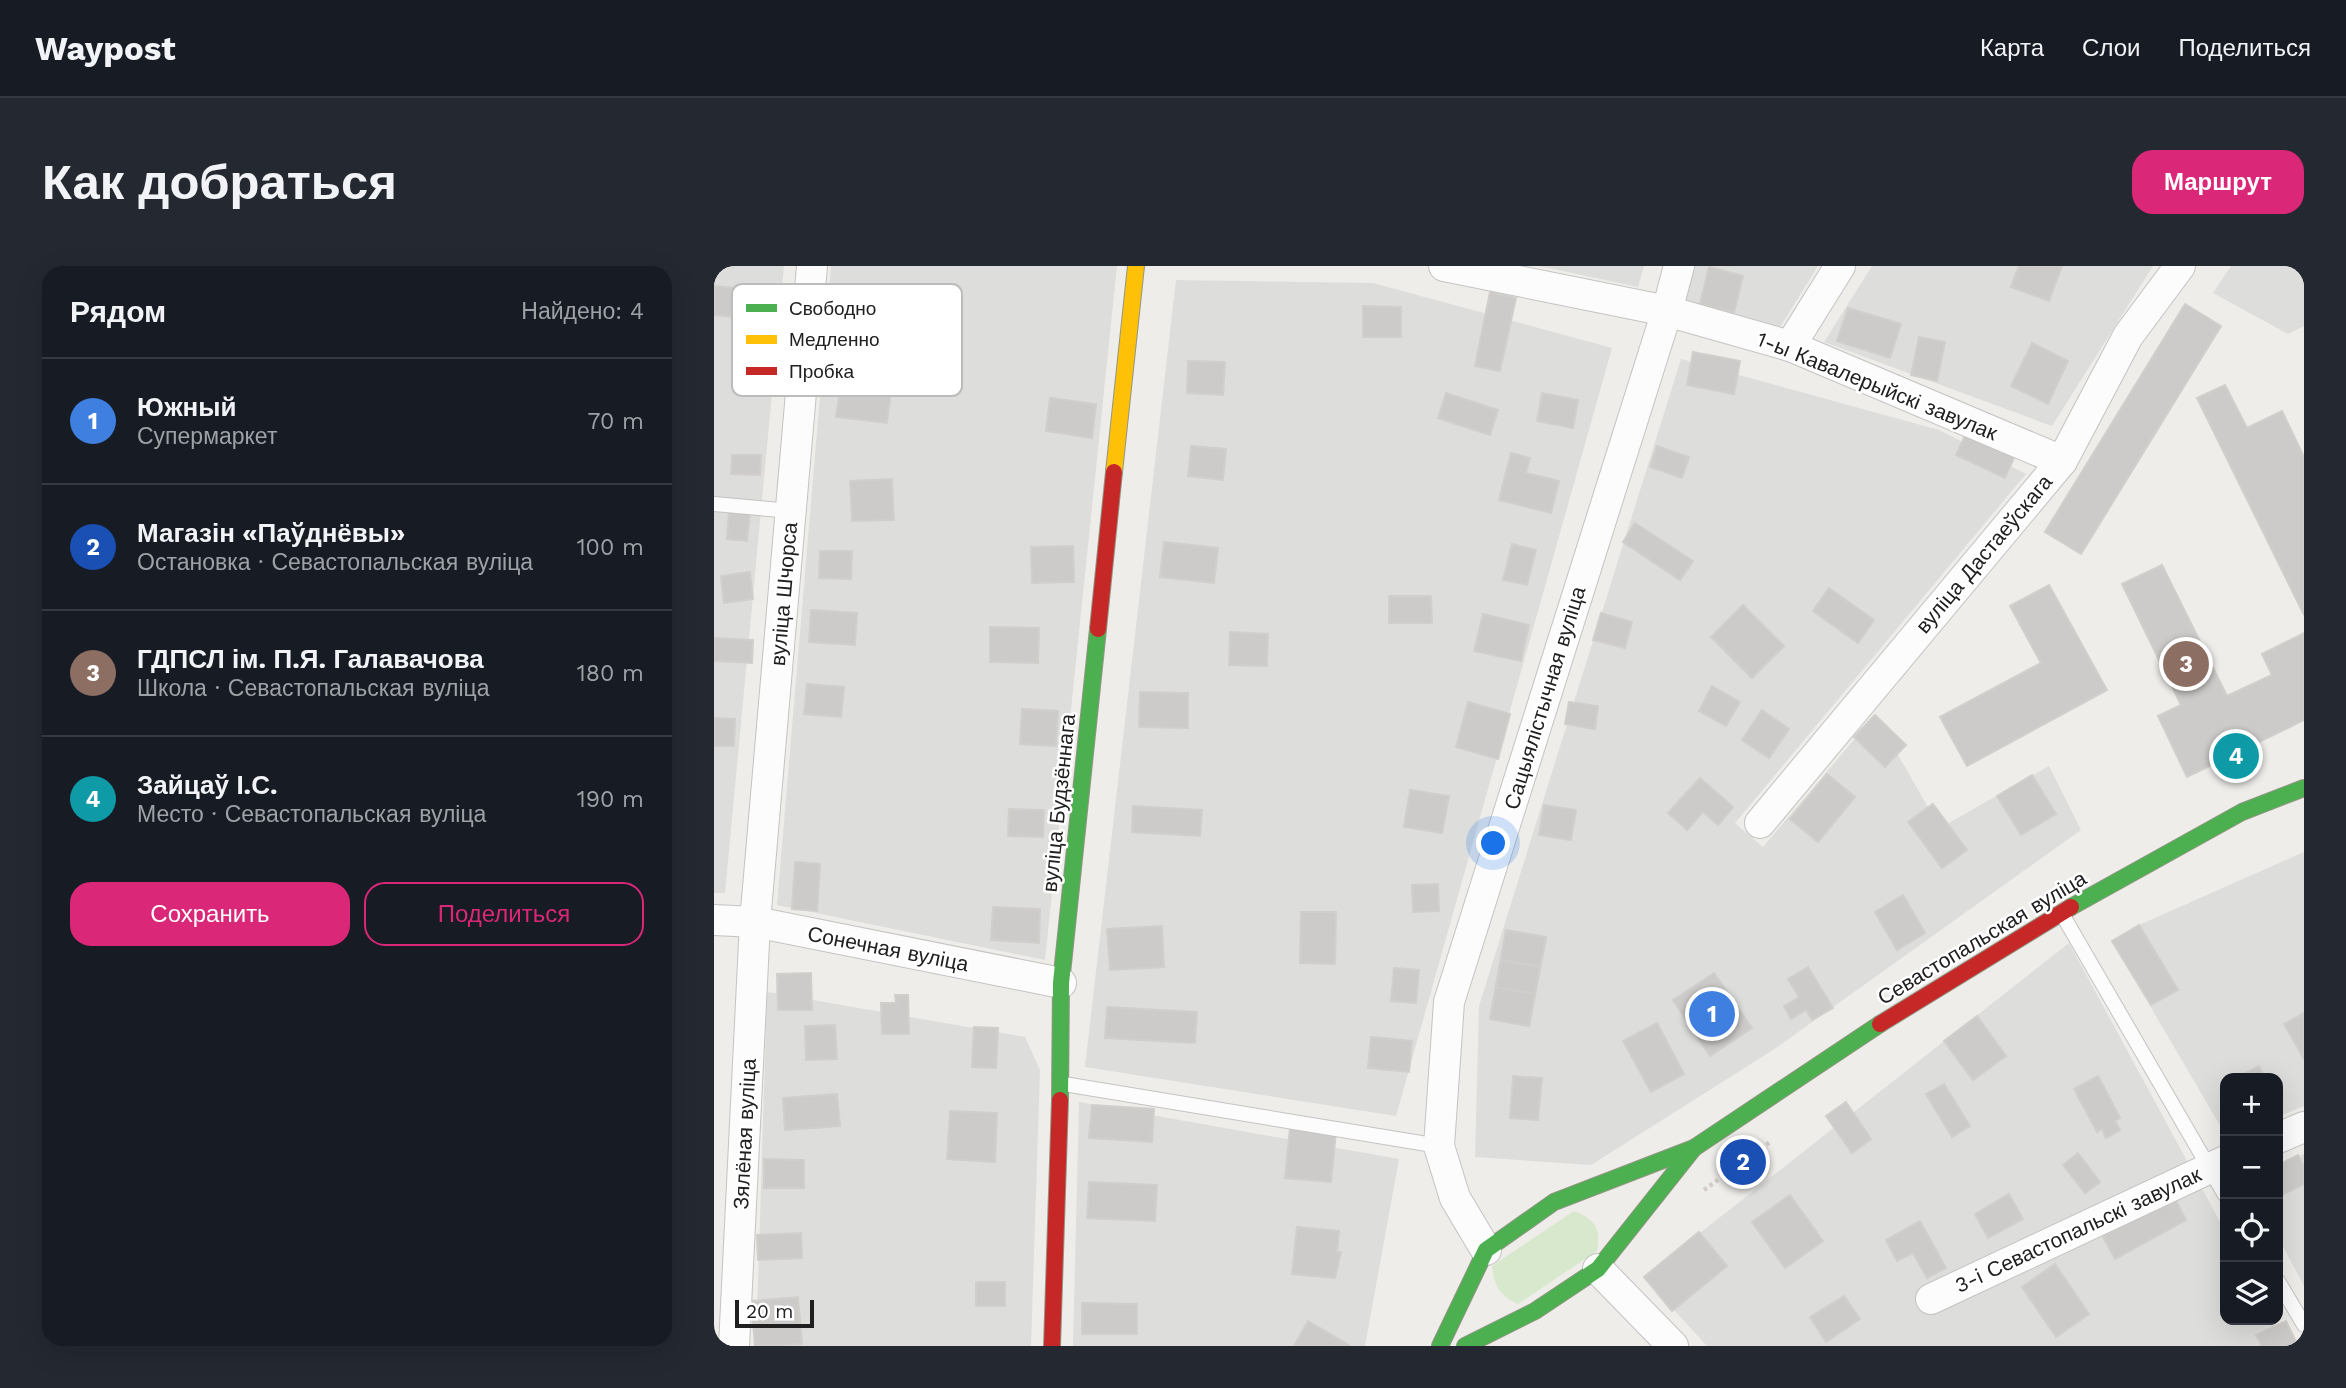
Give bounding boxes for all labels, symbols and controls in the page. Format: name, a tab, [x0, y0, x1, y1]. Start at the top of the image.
text: Waypost	[35, 29, 176, 68]
text: Карта	[1980, 34, 2044, 62]
text: Слои	[2082, 34, 2140, 62]
text: Поделиться	[2178, 34, 2311, 62]
button: Маршрут	[2132, 150, 2304, 214]
text: Как добраться	[42, 153, 397, 211]
legend	[732, 284, 962, 396]
text: Рядом	[70, 294, 166, 329]
text: Свободно	[789, 297, 876, 320]
text: Найдено: 4	[521, 298, 644, 325]
street label: 1-ы Кавалерыйскі завулак	[1753, 326, 2002, 446]
text: Медленно	[789, 328, 879, 351]
text: Пробка	[789, 360, 854, 383]
text: Южный	[137, 392, 236, 422]
text: 1	[88, 408, 98, 435]
text: 70 m	[587, 408, 644, 435]
text: Супермаркет	[137, 423, 277, 450]
street label: вуліца Дастаеўскага	[1910, 469, 2057, 638]
text: Магазін «Паўднёвы»	[137, 518, 405, 548]
street label: вуліца Шчорса	[765, 521, 802, 667]
text: 2	[86, 534, 100, 561]
text: 100 m	[577, 534, 644, 561]
text: Остановка · Севастопальская вуліца	[137, 549, 533, 576]
street label: Сацыялістычная вуліца	[1499, 583, 1590, 812]
pin: 3	[2163, 638, 2209, 690]
text: ГДПСЛ ім. П.Я. Галавачова	[137, 644, 484, 674]
text: 3	[86, 660, 100, 687]
text: 180 m	[577, 660, 644, 687]
text: Школа · Севастопальская вуліца	[137, 675, 490, 702]
street label: вуліца Будзённага	[1037, 712, 1080, 893]
pin: 4	[2213, 730, 2259, 782]
text: Зайцаў І.С.	[137, 770, 277, 800]
text: 4	[86, 786, 100, 813]
text: 190 m	[577, 786, 644, 813]
text: Место · Севастопальская вуліца	[137, 801, 486, 828]
your location	[1476, 826, 1510, 860]
street label: Севастопальская вуліца	[1873, 865, 2091, 1010]
button: Сохранить	[70, 882, 350, 946]
button: Поделиться	[364, 882, 644, 946]
street label: Сонечная вуліца	[805, 921, 971, 976]
pin: 1	[1689, 988, 1735, 1040]
street label: Зялёная вуліца	[728, 1058, 761, 1210]
map controls	[2220, 1073, 2283, 1325]
button: +	[2220, 1073, 2283, 1136]
pin: 2	[1720, 1136, 1766, 1188]
button: −	[2220, 1136, 2283, 1199]
street label: 3-і Севастопальскі завулак	[1951, 1161, 2206, 1298]
button: locate	[2220, 1199, 2283, 1262]
button: layers	[2220, 1262, 2283, 1325]
scale bar	[735, 1297, 814, 1329]
text: 20 m	[746, 1300, 793, 1323]

